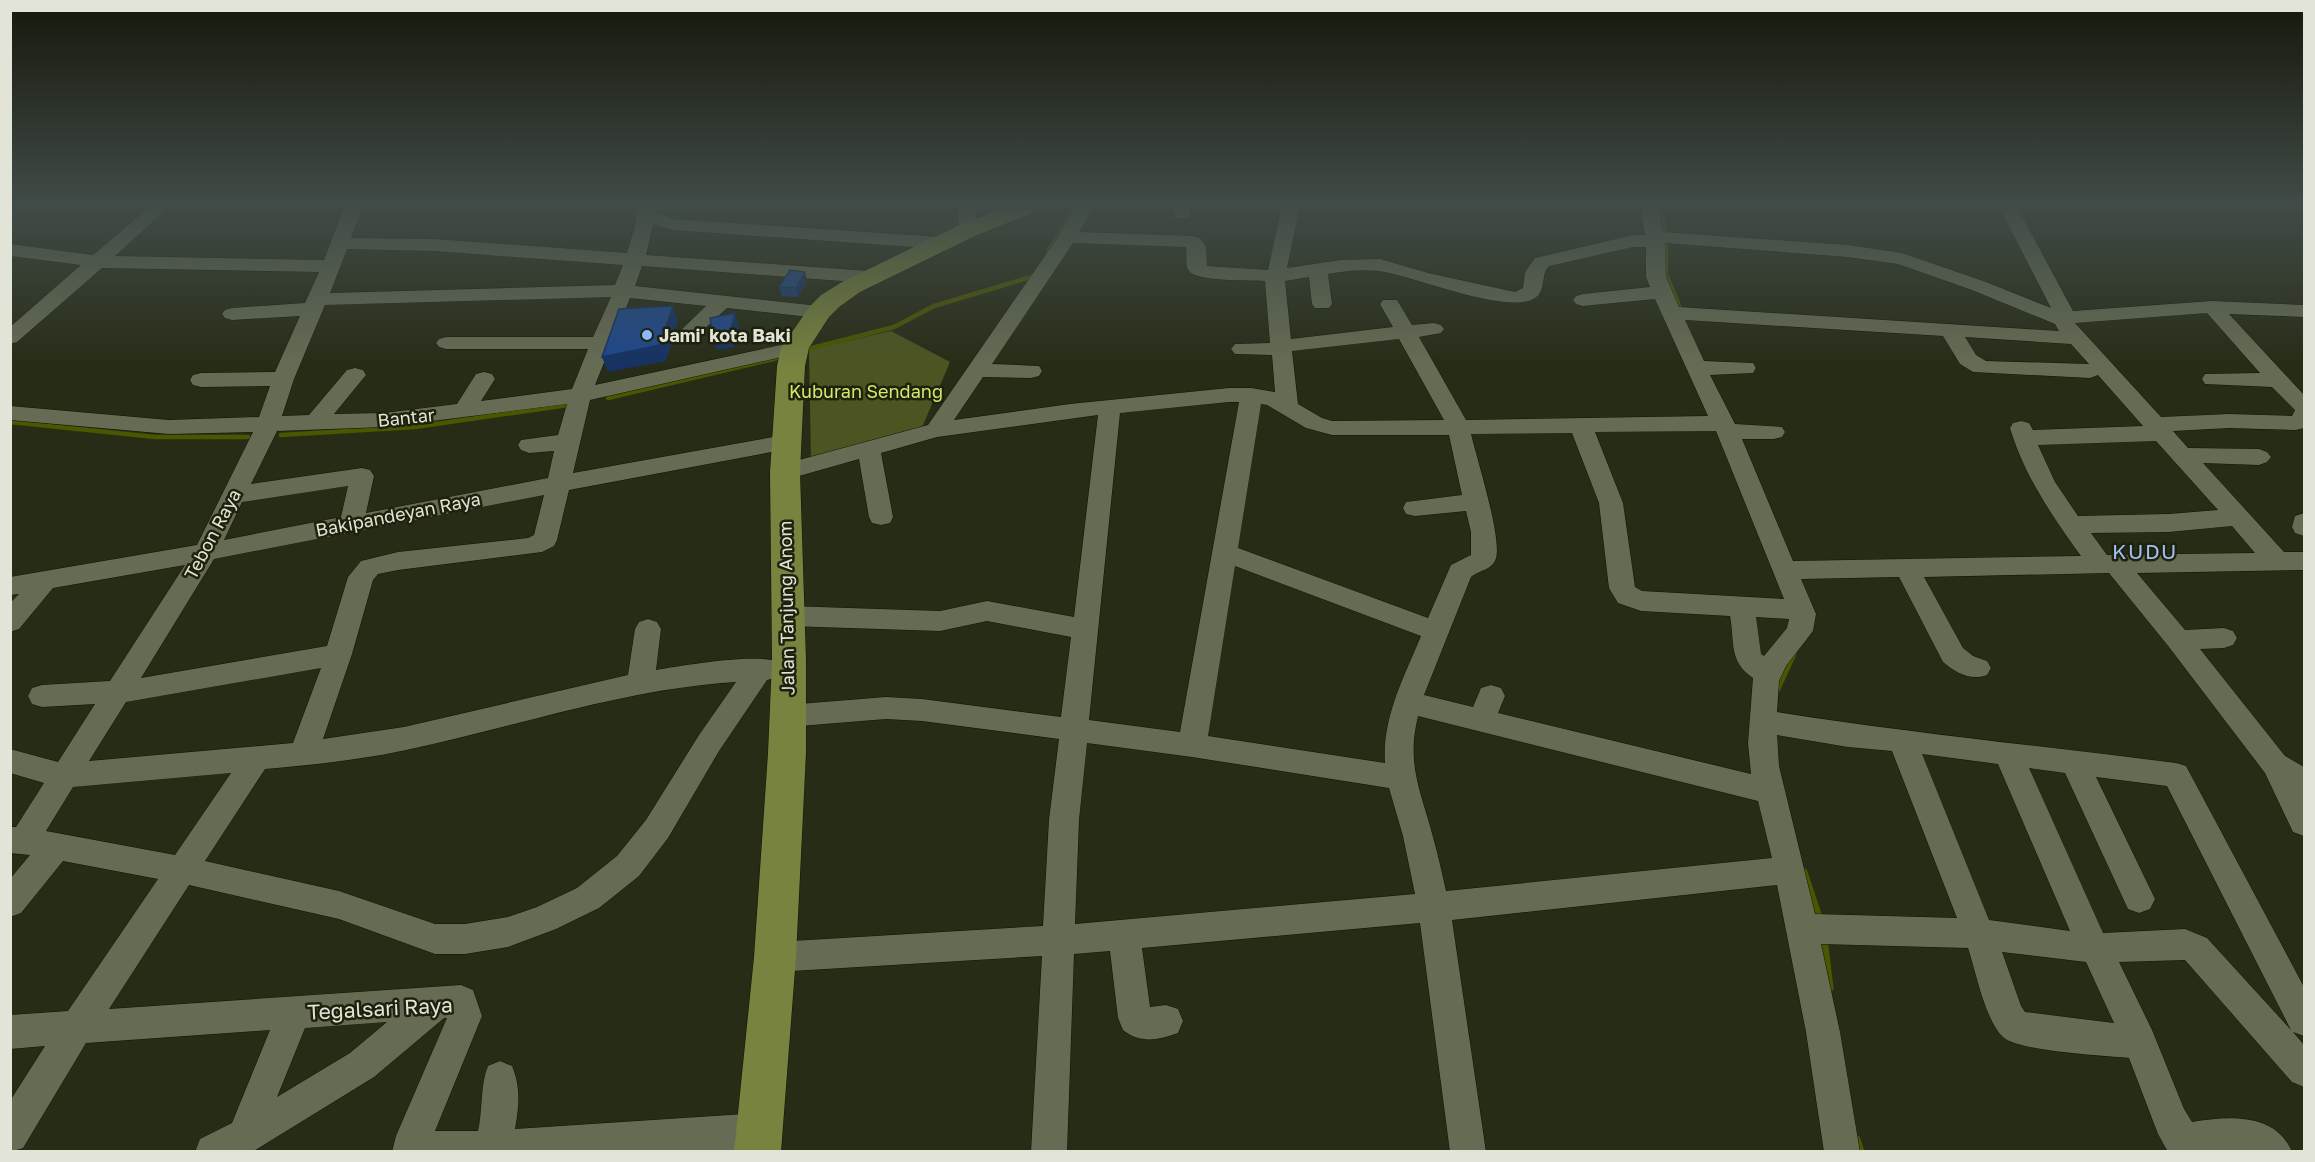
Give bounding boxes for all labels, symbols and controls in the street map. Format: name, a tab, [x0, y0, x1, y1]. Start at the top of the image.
place label: Jami' kota Baki	[659, 324, 791, 346]
marker: Jami' kota Baki	[640, 328, 654, 342]
park label: Kuburan Sendang	[789, 380, 943, 402]
street label: Bantar	[376, 403, 436, 431]
street label: Tebon Raya	[179, 485, 245, 583]
street label: Bakipandeyan Raya	[314, 487, 482, 541]
street label: Jalan Tanjung Anom	[773, 520, 799, 696]
district label: KUDU	[2112, 538, 2178, 564]
street label: Tegalsari Raya	[307, 991, 453, 1025]

